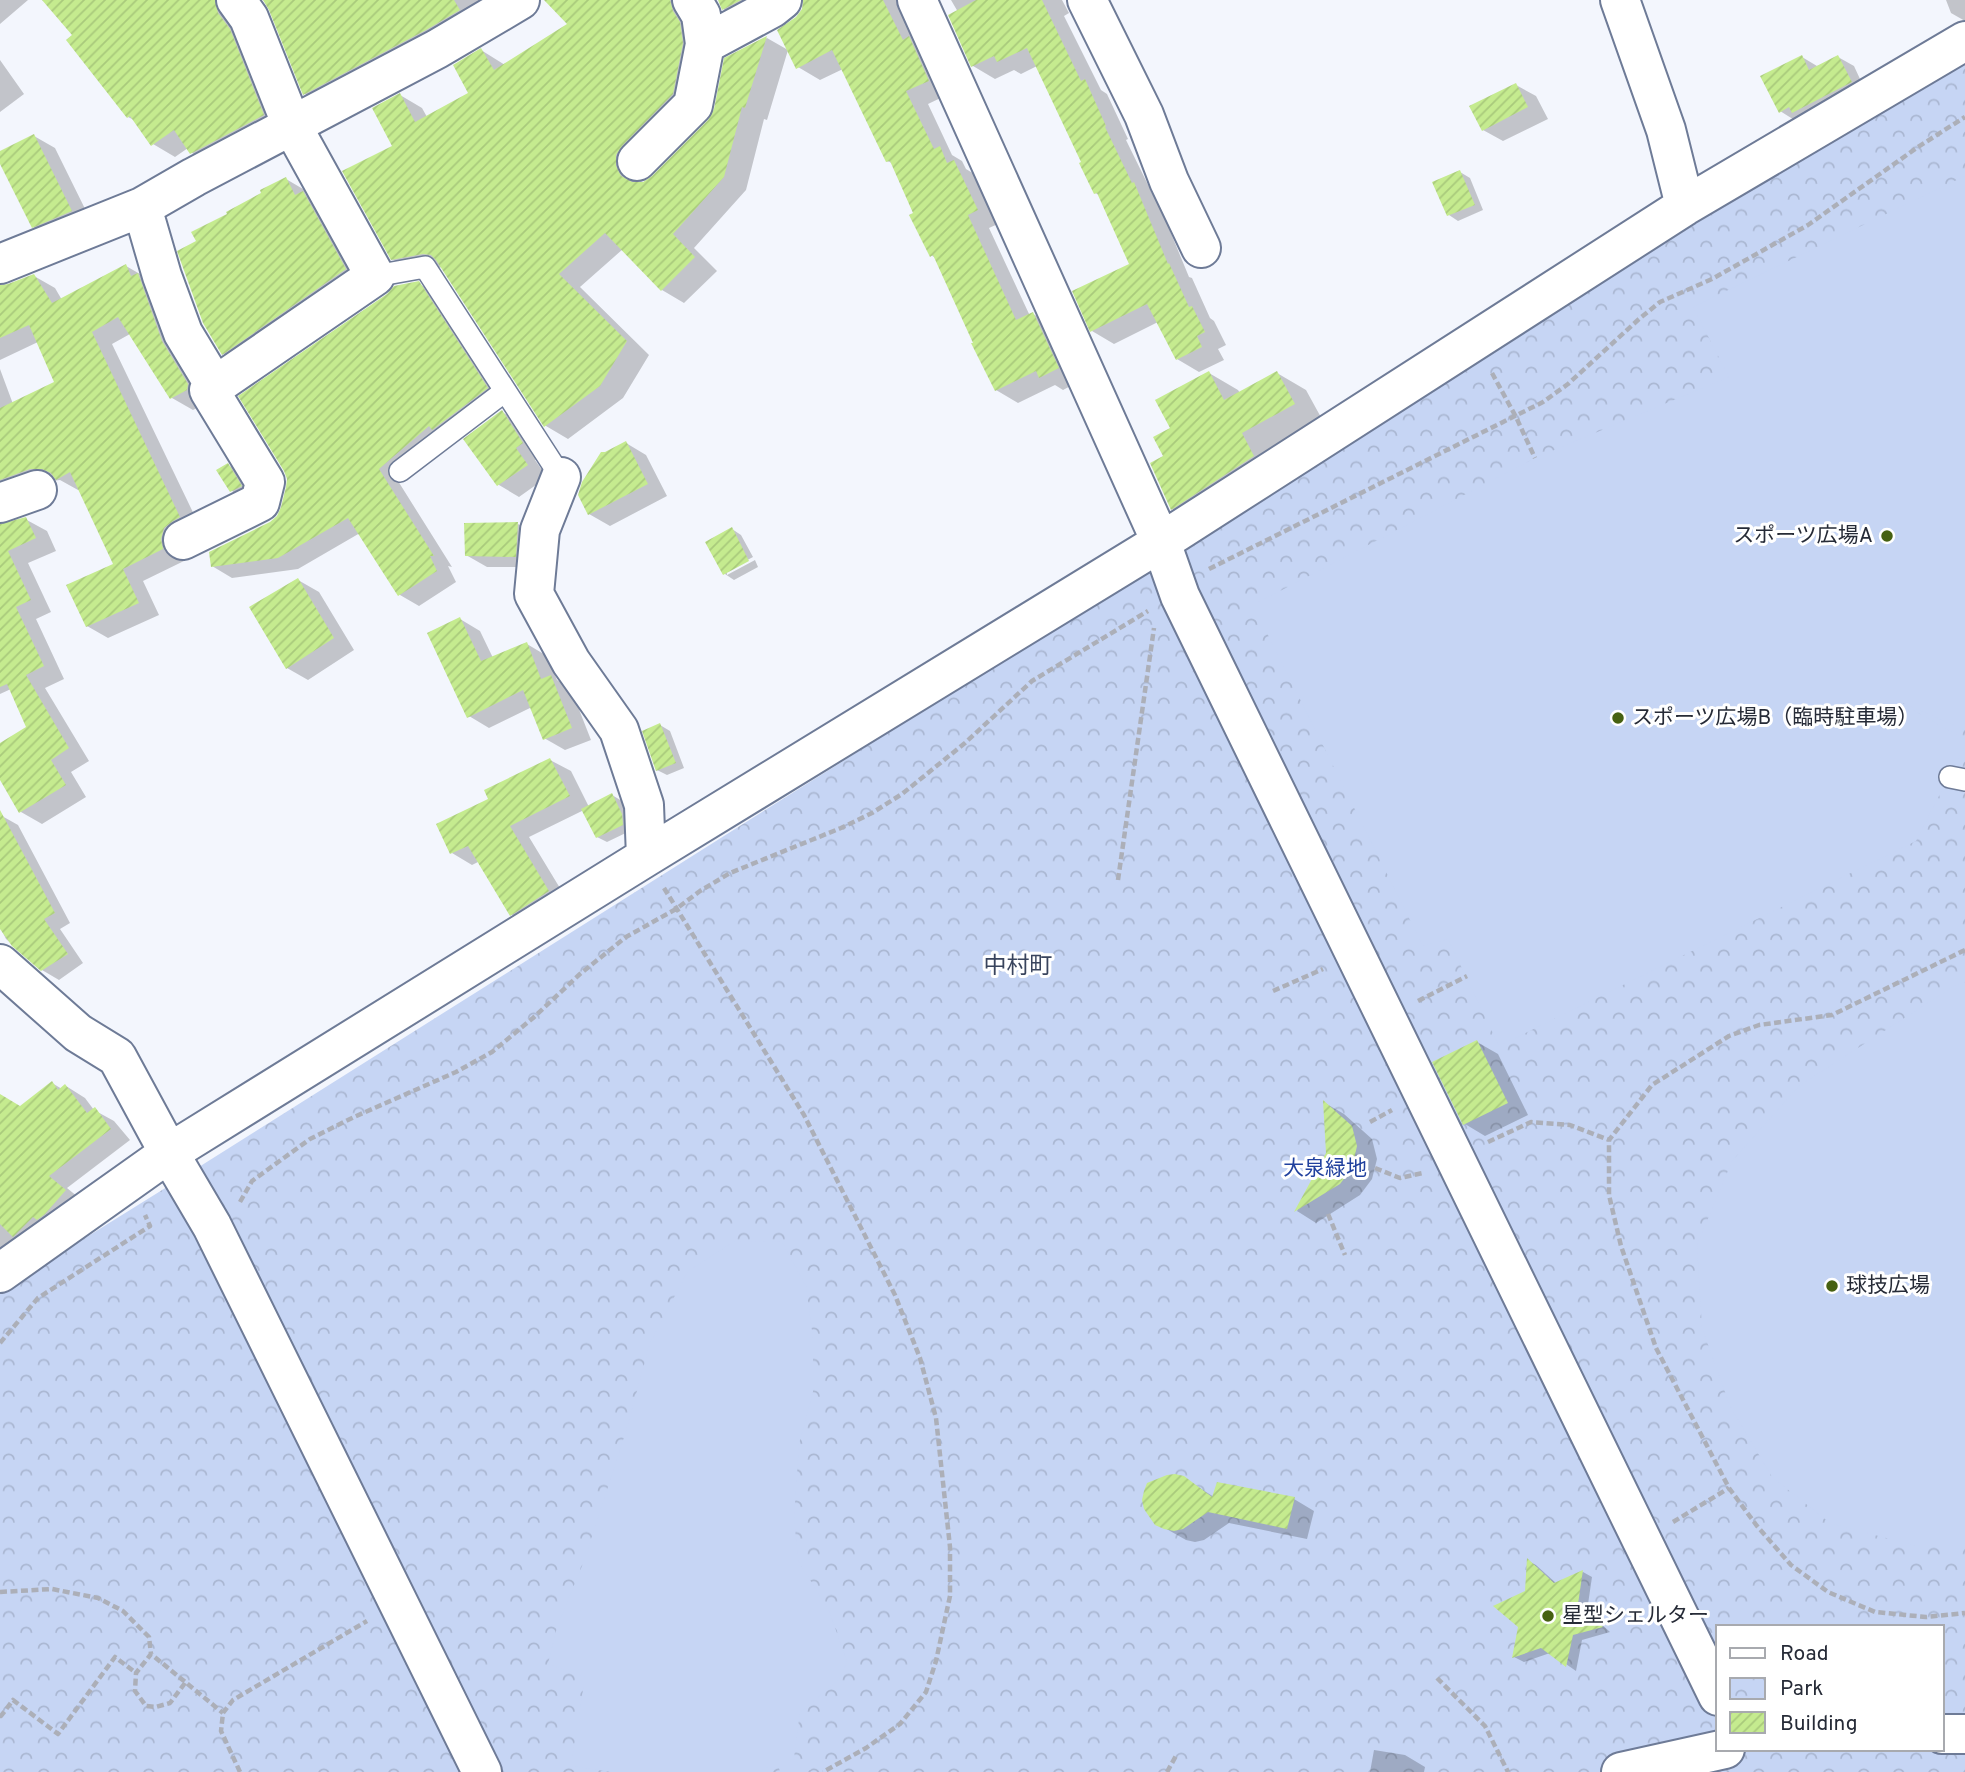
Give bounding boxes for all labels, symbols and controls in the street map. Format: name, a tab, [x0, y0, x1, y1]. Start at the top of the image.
place label: スポーツ広場A	[1733, 523, 1873, 550]
marker: スポーツ広場A	[1879, 528, 1895, 544]
place label: スポーツ広場B（臨時駐車場）	[1632, 705, 1918, 732]
marker: スポーツ広場B（臨時駐車場）	[1610, 710, 1626, 726]
district label: 中村町	[984, 953, 1053, 982]
park label: 大泉緑地	[1283, 1156, 1367, 1183]
place label: 球技広場	[1846, 1273, 1930, 1300]
marker: 球技広場	[1824, 1278, 1840, 1294]
place label: 星型シェルター	[1562, 1603, 1709, 1630]
marker: 星型シェルター	[1540, 1608, 1556, 1624]
legend	[1716, 1625, 1944, 1751]
text: Road	[1780, 1641, 1829, 1668]
text: Park	[1780, 1676, 1823, 1703]
text: Building	[1780, 1711, 1858, 1738]

